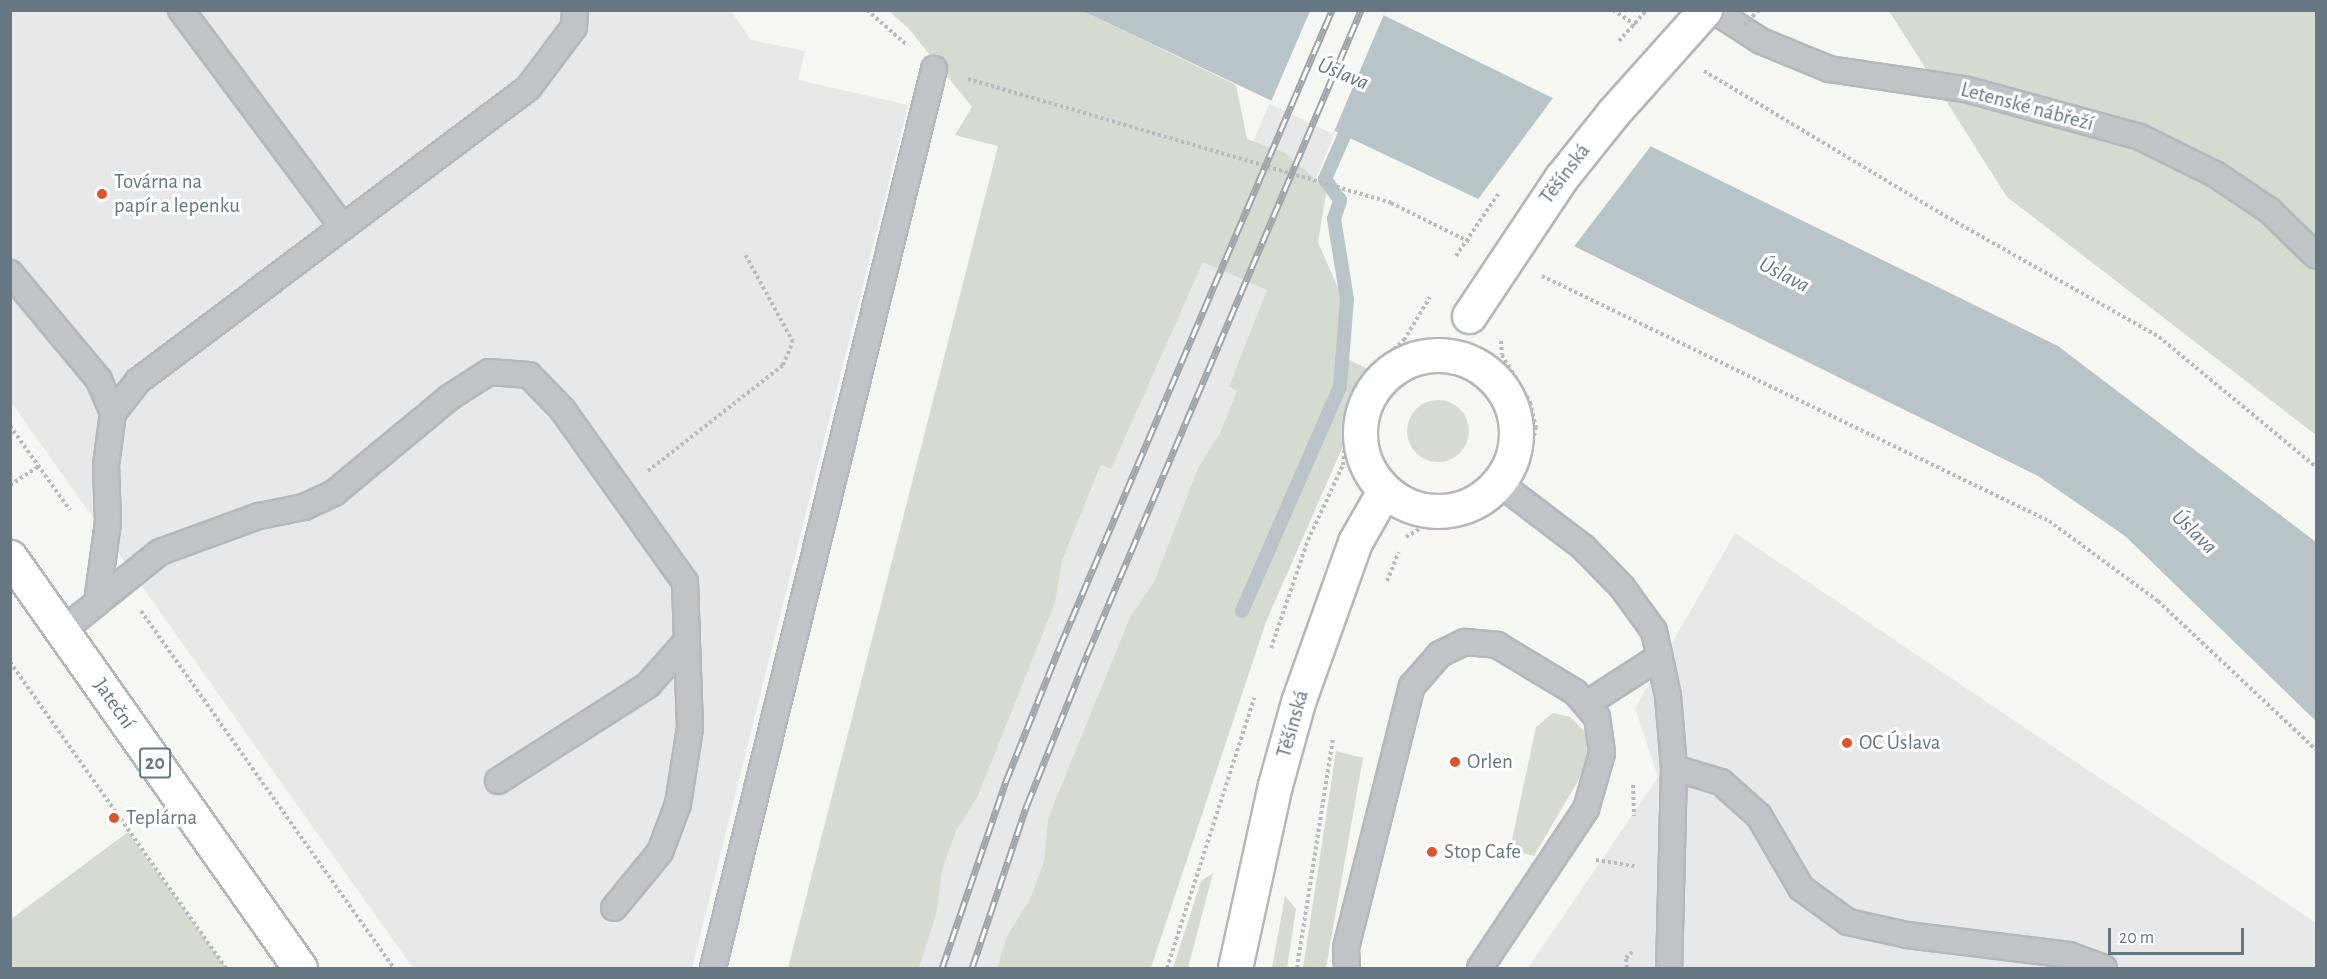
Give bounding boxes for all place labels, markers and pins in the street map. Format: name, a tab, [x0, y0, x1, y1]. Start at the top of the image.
place label: Továrna na papír a lepenku	[114, 169, 240, 219]
marker: Továrna na papír a lepenku	[95, 187, 109, 201]
place label: OC Úslava	[1859, 730, 1941, 756]
marker: OC Úslava	[1840, 736, 1854, 750]
place label: Orlen	[1467, 749, 1513, 775]
marker: Orlen	[1448, 755, 1462, 769]
place label: Teplárna	[126, 805, 197, 831]
marker: Teplárna	[107, 811, 121, 825]
place label: Stop Cafe	[1444, 839, 1521, 865]
marker: Stop Cafe	[1425, 845, 1439, 859]

